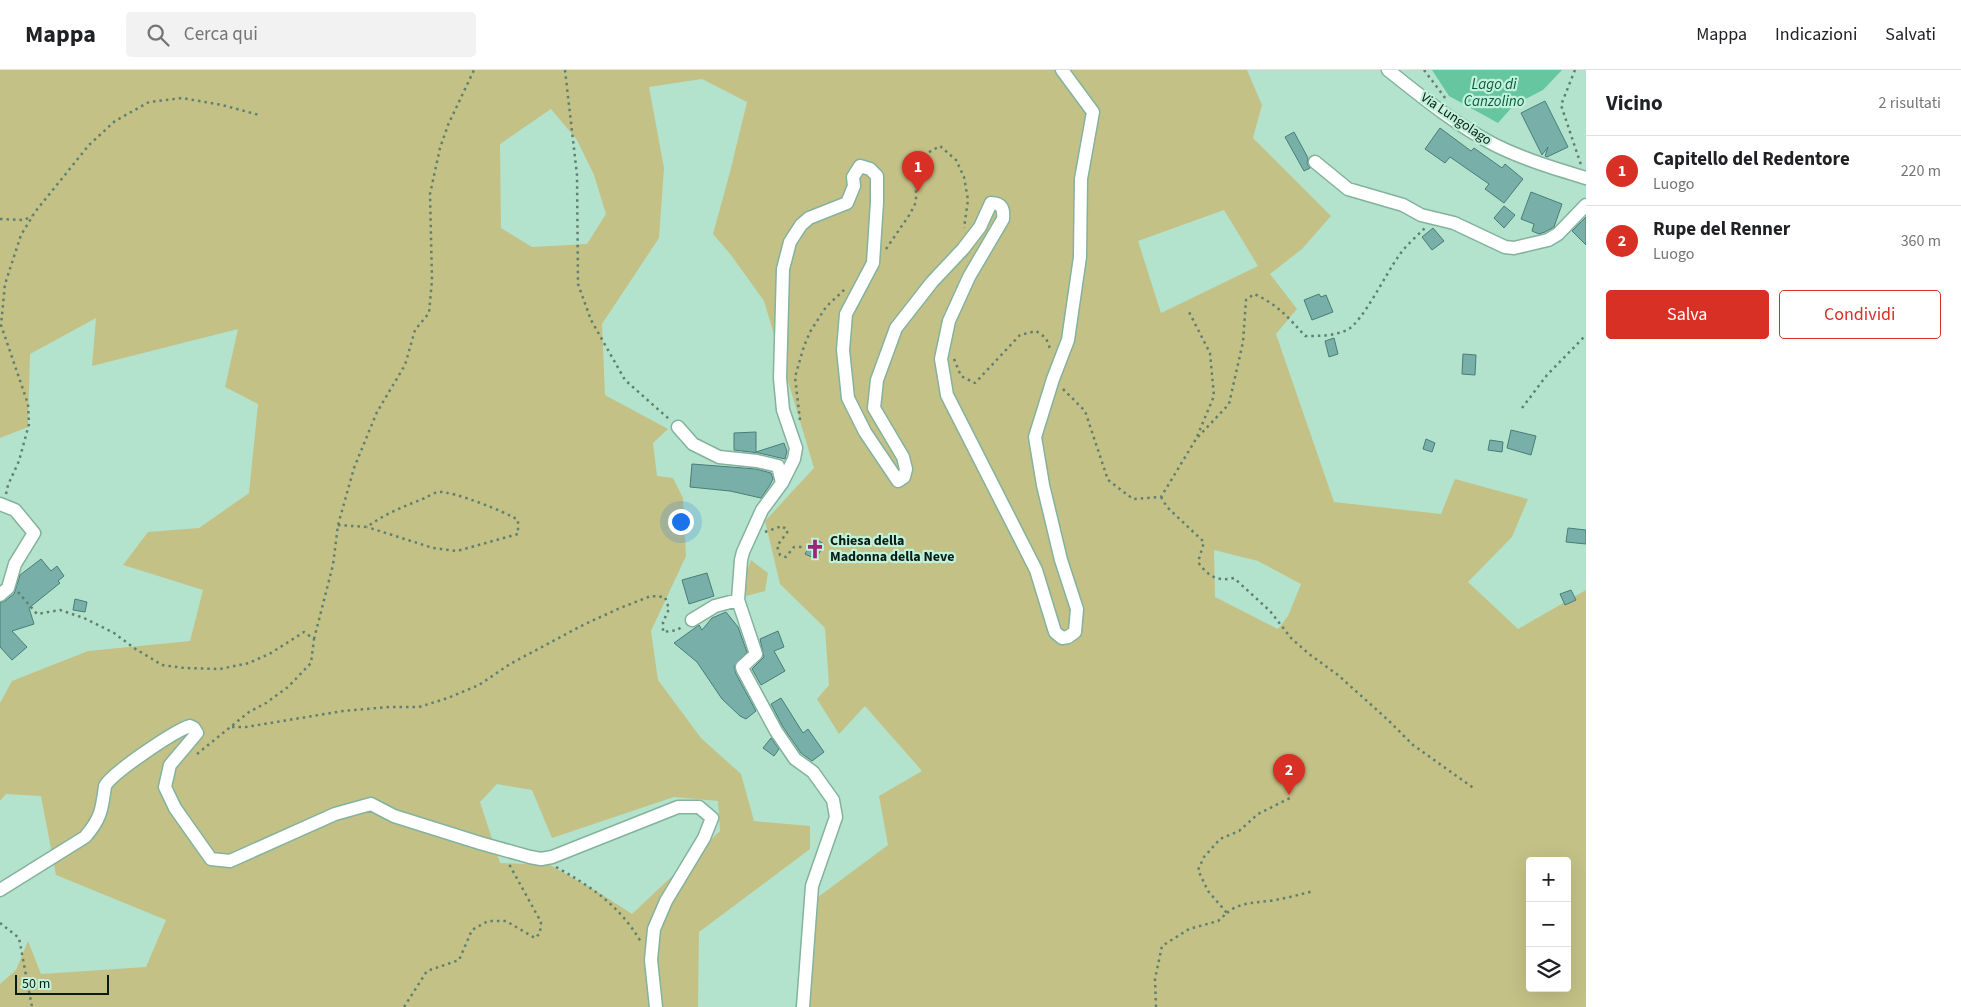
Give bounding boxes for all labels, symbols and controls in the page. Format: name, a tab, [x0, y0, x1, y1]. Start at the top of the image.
search box	[126, 12, 476, 57]
text: Mappa	[25, 17, 96, 52]
icon: search	[144, 21, 172, 49]
text: Cerca qui	[184, 21, 258, 48]
text: Mappa	[1696, 22, 1747, 47]
text: Indicazioni	[1775, 22, 1857, 47]
text: Salvati	[1885, 22, 1936, 47]
water label: Lago di Canzolino	[1464, 74, 1525, 112]
street label: Via Lungolago	[1416, 88, 1496, 150]
text: Vicino	[1606, 88, 1663, 118]
text: 2 risultati	[1879, 92, 1941, 114]
text: Capitello del Redentore	[1653, 146, 1850, 173]
pin: 1	[902, 151, 934, 192]
text: 1	[1618, 160, 1626, 182]
text: 220 m	[1901, 160, 1941, 182]
text: Luogo	[1653, 173, 1695, 195]
text: Rupe del Renner	[1653, 216, 1790, 243]
text: 2	[1618, 230, 1626, 252]
text: 360 m	[1901, 230, 1941, 252]
text: Luogo	[1653, 243, 1695, 265]
button: Salva	[1606, 290, 1769, 339]
button: Condividi	[1779, 290, 1941, 339]
your location	[668, 509, 694, 535]
place label: Chiesa della Madonna della Neve	[830, 531, 954, 567]
church icon: Chiesa della Madonna della Neve	[804, 538, 826, 560]
pin: 2	[1273, 754, 1305, 795]
map controls	[1526, 857, 1571, 992]
button: +	[1526, 857, 1571, 902]
button: −	[1526, 902, 1571, 947]
button: layers	[1526, 947, 1571, 992]
scale bar	[15, 972, 109, 995]
text: 50 m	[22, 974, 50, 994]

